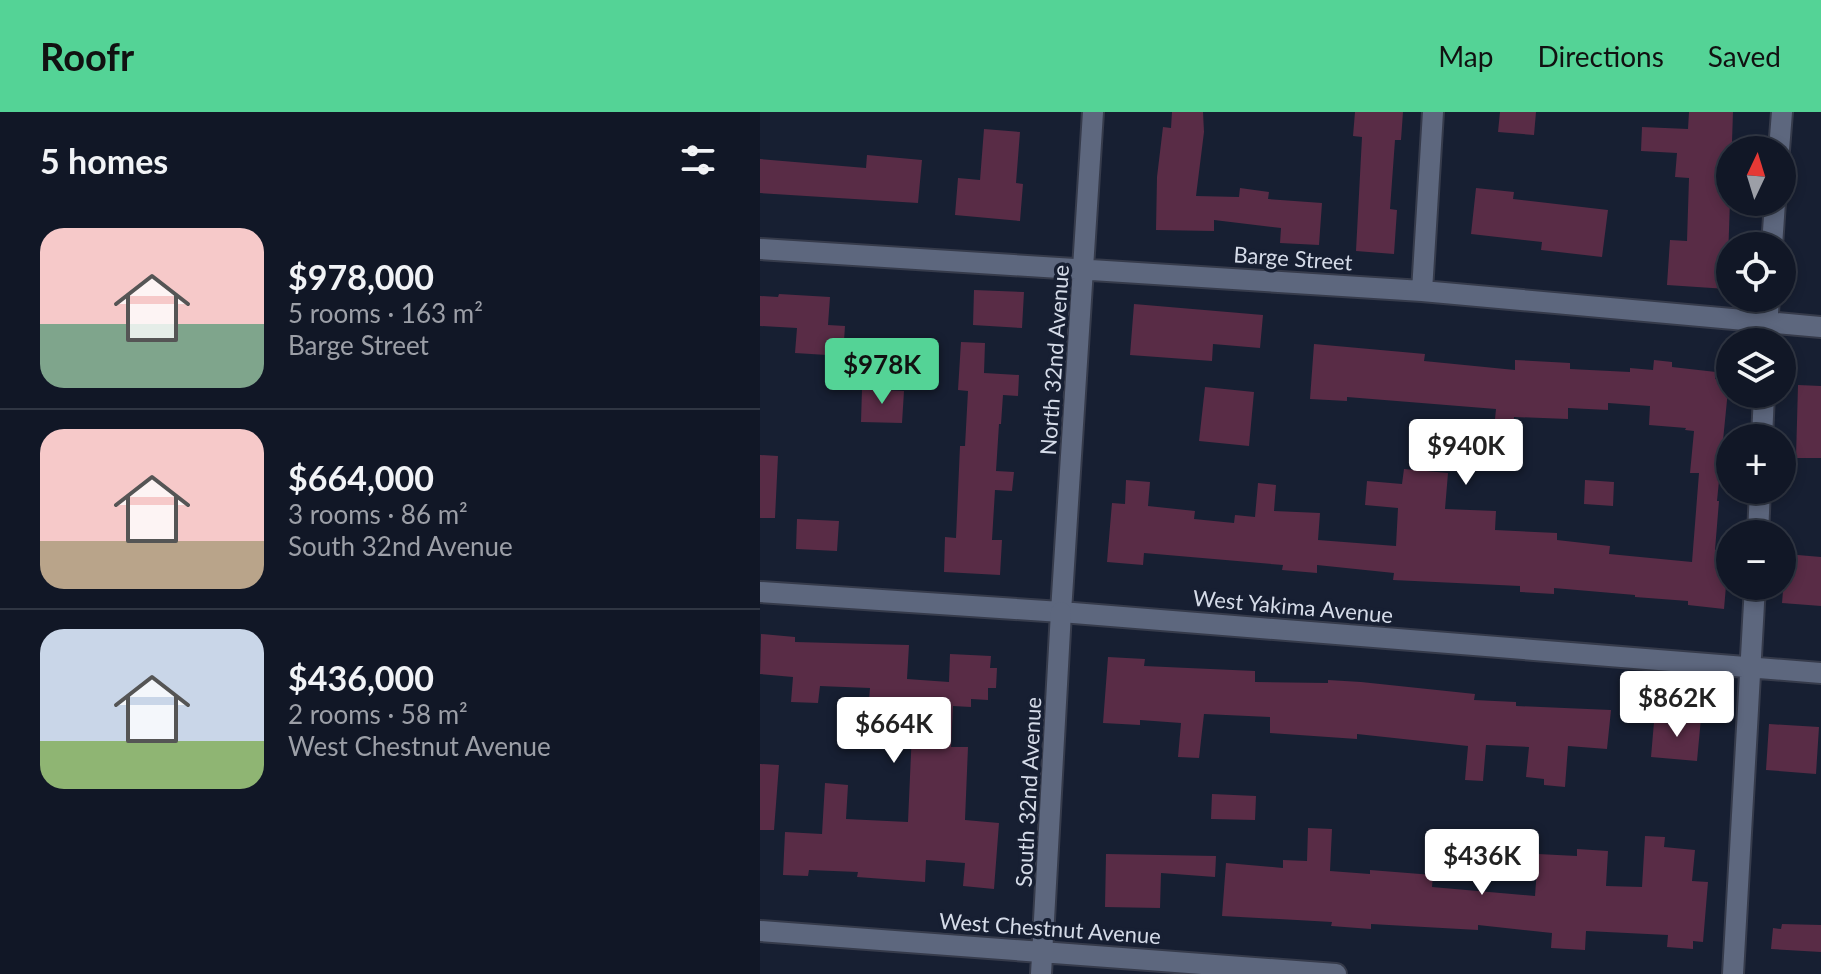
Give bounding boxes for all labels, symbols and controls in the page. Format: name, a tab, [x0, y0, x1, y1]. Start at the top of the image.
text: Roofr	[40, 33, 134, 79]
text: Map	[1438, 39, 1493, 73]
text: Directions	[1537, 39, 1664, 73]
text: Saved	[1708, 39, 1781, 73]
north arrow	[1716, 136, 1796, 216]
map controls	[1716, 136, 1796, 600]
icon: filters	[676, 138, 720, 182]
text: 5 homes	[40, 140, 168, 181]
button: locate	[1716, 232, 1796, 312]
street label: Barge Street	[1233, 240, 1353, 276]
text: $978,000	[288, 256, 434, 297]
icon: home	[104, 260, 200, 356]
street label: North 32nd Avenue	[1034, 264, 1074, 456]
text: 5 rooms · 163 m²	[288, 297, 483, 329]
button: layers	[1716, 328, 1796, 408]
text: Barge Street	[288, 329, 429, 361]
pin: $978K	[826, 338, 938, 406]
text: $978K	[843, 348, 921, 380]
pin: $940K	[1410, 419, 1522, 487]
button: +	[1716, 424, 1796, 504]
text: $940K	[1427, 429, 1505, 461]
text: $664,000	[288, 457, 434, 498]
icon: home	[104, 461, 200, 557]
text: 3 rooms · 86 m²	[288, 498, 468, 530]
button: −	[1716, 520, 1796, 600]
text: South 32nd Avenue	[288, 530, 513, 562]
street label: West Yakima Avenue	[1192, 584, 1394, 628]
text: $436,000	[288, 657, 434, 698]
icon: home	[104, 661, 200, 757]
pin: $862K	[1621, 671, 1733, 739]
text: $862K	[1638, 681, 1716, 713]
street label: South 32nd Avenue	[1010, 696, 1046, 888]
pin: $664K	[838, 697, 950, 765]
text: 2 rooms · 58 m²	[288, 698, 468, 730]
text: $664K	[855, 707, 933, 739]
text: West Chestnut Avenue	[288, 730, 551, 762]
pin: $436K	[1426, 829, 1538, 897]
text: $436K	[1443, 839, 1521, 871]
street label: West Chestnut Avenue	[938, 907, 1162, 949]

